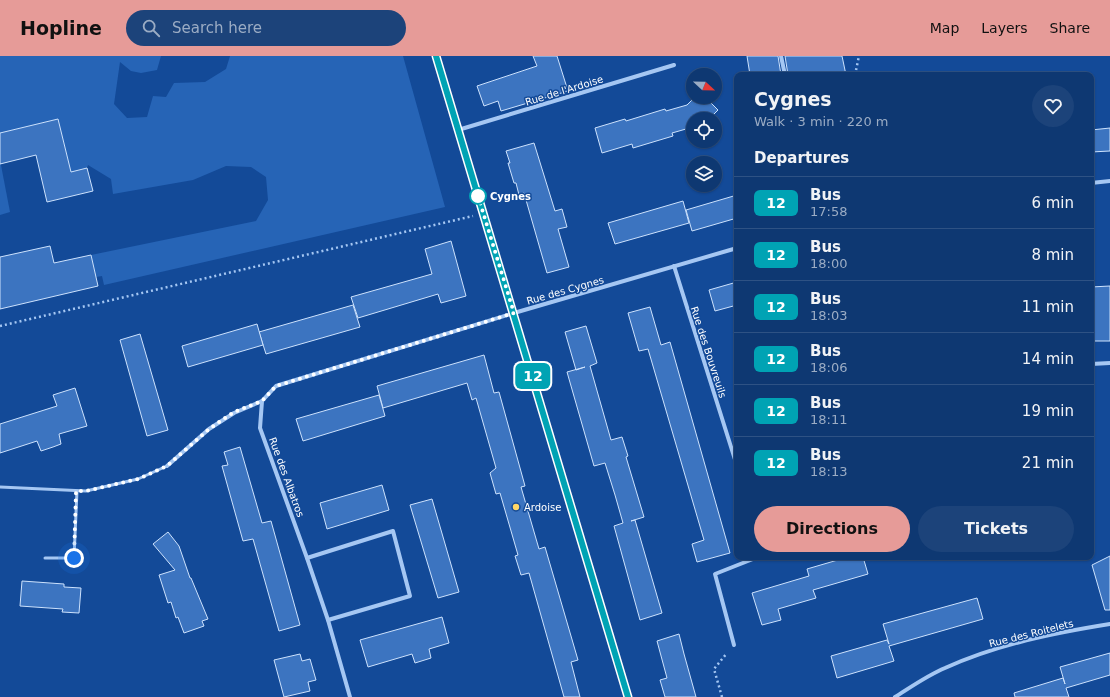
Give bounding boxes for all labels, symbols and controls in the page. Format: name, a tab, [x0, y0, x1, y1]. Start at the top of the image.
search box	[126, 10, 406, 46]
text: Hopline	[20, 17, 102, 39]
icon: search	[140, 17, 162, 39]
text: Search here	[172, 19, 262, 37]
text: Map	[930, 20, 959, 36]
text: Layers	[981, 20, 1028, 36]
text: Share	[1050, 20, 1090, 36]
north arrow	[686, 68, 722, 104]
map controls	[686, 68, 722, 192]
street label: Rue de l'Ardoise	[524, 73, 604, 108]
button: heart	[1032, 85, 1074, 127]
text: Cygnes	[754, 88, 832, 110]
button: locate	[686, 112, 722, 148]
text: Walk · 3 min · 220 m	[754, 114, 888, 129]
text: Departures	[754, 149, 849, 167]
button: layers	[686, 156, 722, 192]
text: Bus	[810, 186, 841, 204]
marker: Cygnes	[469, 187, 487, 205]
place label: Cygnes	[490, 191, 531, 202]
text: 6 min	[1031, 194, 1074, 212]
text: 12	[766, 195, 786, 211]
text: 17:58	[810, 204, 847, 219]
text: Bus	[810, 238, 841, 256]
text: 8 min	[1031, 246, 1074, 264]
text: 12	[766, 247, 786, 263]
text: 18:00	[810, 256, 847, 271]
street label: Rue des Cygnes	[525, 274, 605, 307]
text: Bus	[810, 290, 841, 308]
text: 11 min	[1022, 298, 1074, 316]
text: 12	[766, 299, 786, 315]
street label: Rue des Bouvreuils	[689, 305, 729, 399]
text: 18:03	[810, 308, 847, 323]
text: Bus	[810, 342, 841, 360]
text: 14 min	[1022, 350, 1074, 368]
text: 12	[766, 351, 786, 367]
text: 18:06	[810, 360, 847, 375]
line badge: 12	[515, 363, 551, 389]
text: 12	[523, 368, 543, 384]
text: Bus	[810, 394, 841, 412]
text: 19 min	[1022, 402, 1074, 420]
text: 12	[766, 403, 786, 419]
text: 18:11	[810, 412, 847, 427]
street label: Rue des Albatros	[267, 436, 306, 519]
text: Bus	[810, 446, 841, 464]
text: 21 min	[1022, 454, 1074, 472]
text: 12	[766, 455, 786, 471]
text: 18:13	[810, 464, 847, 479]
marker: Ardoise	[511, 502, 521, 512]
place label: Ardoise	[524, 502, 561, 513]
button: Directions	[754, 506, 910, 552]
button: Tickets	[918, 506, 1074, 552]
your location	[64, 548, 84, 568]
street label: Rue des Roitelets	[988, 618, 1074, 649]

